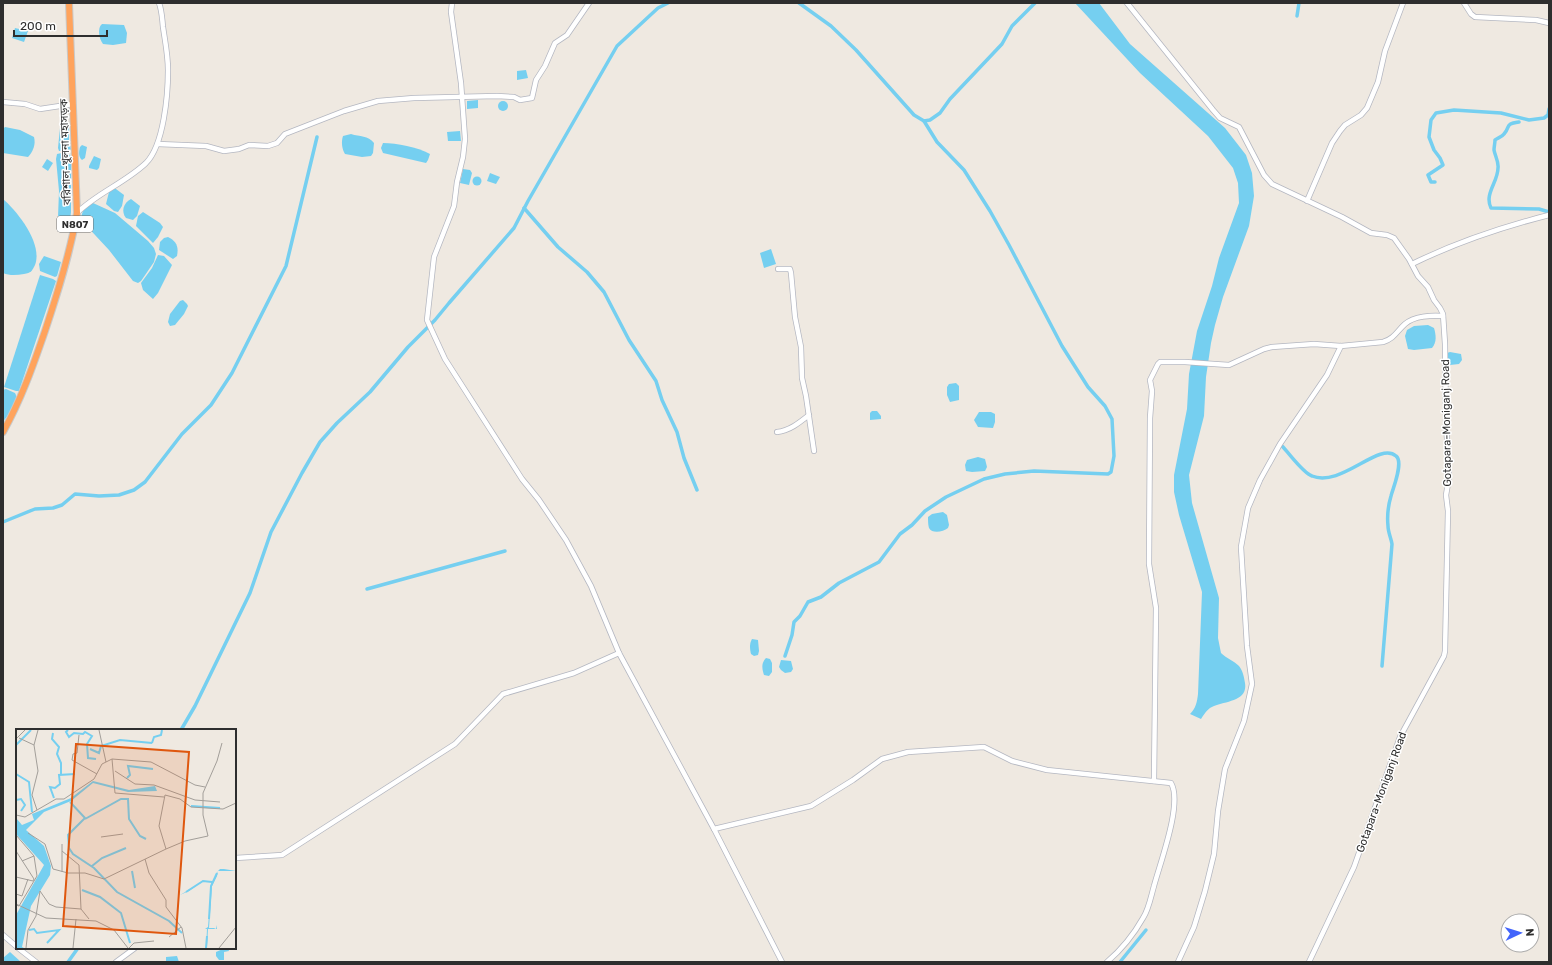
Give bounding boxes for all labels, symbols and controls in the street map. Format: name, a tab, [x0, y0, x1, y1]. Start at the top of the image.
scale bar	[14, 12, 107, 38]
text: 200 m	[20, 19, 56, 33]
street label: বরিশাল-খুলনা মহাসড়ক	[57, 98, 74, 206]
road number: N807	[57, 216, 93, 232]
street label: Gotapara-Moniganj Road	[1439, 359, 1454, 487]
inset map	[16, 729, 236, 949]
street label: Gotapara-Moniganj Road	[1354, 730, 1409, 854]
north arrow	[1500, 913, 1540, 953]
text: N	[1523, 928, 1536, 937]

